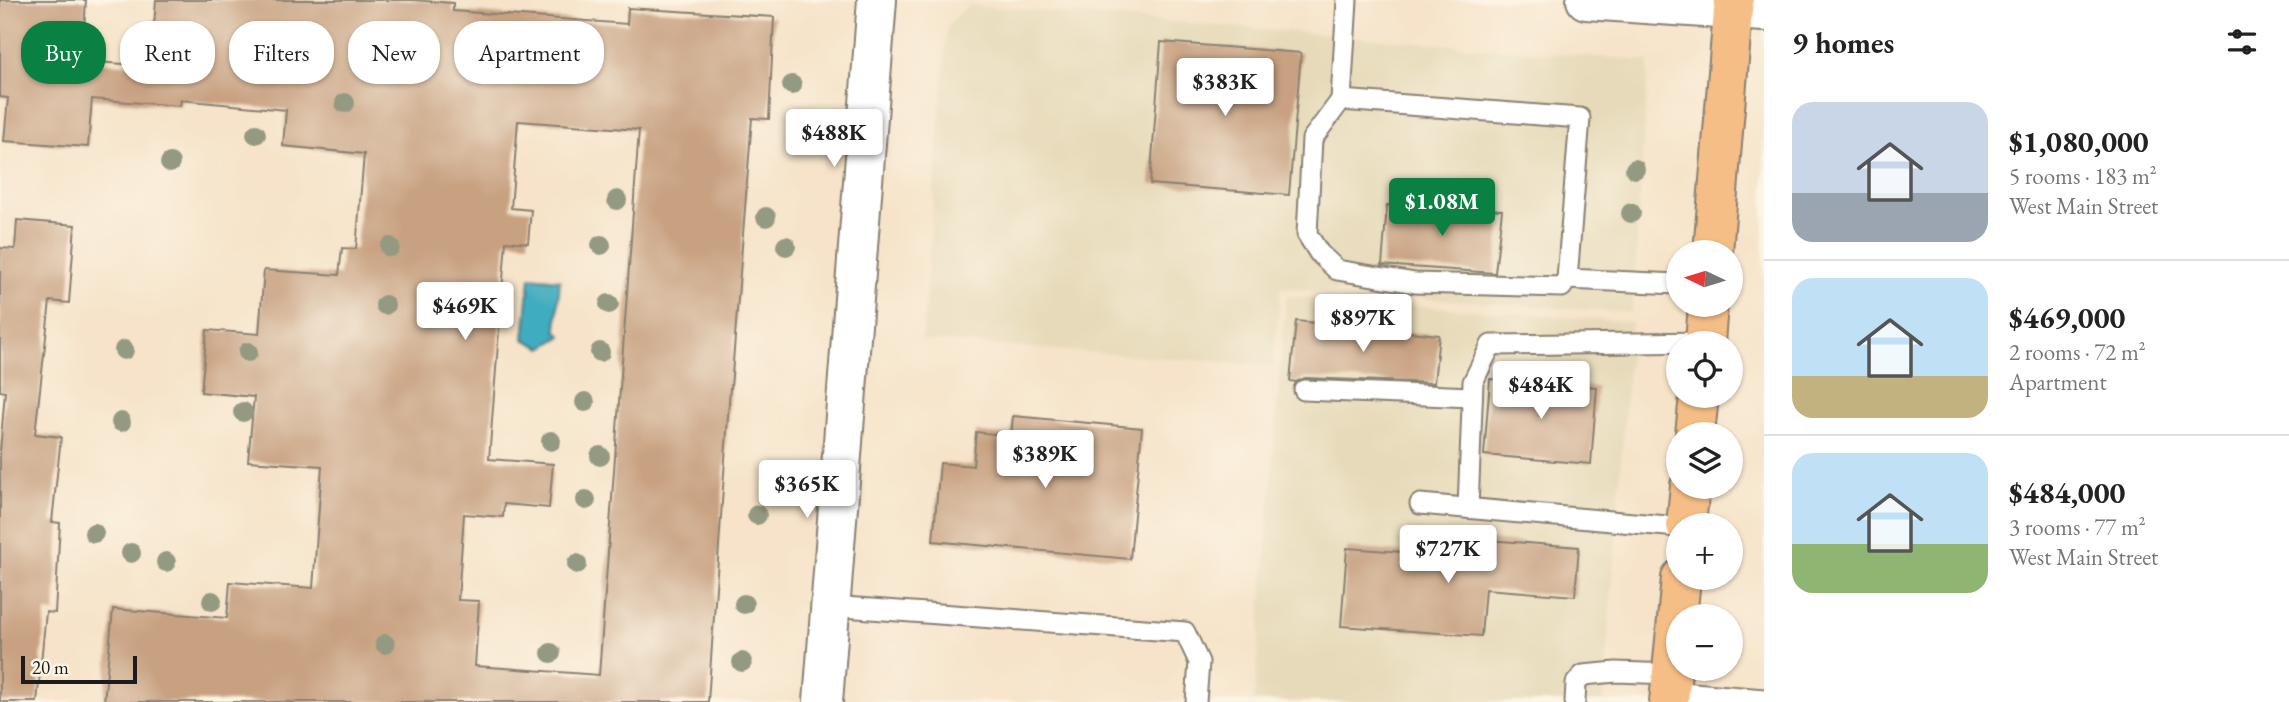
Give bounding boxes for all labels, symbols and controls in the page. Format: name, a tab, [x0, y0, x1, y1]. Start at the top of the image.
chip: Buy	[21, 21, 106, 84]
chip: Rent	[120, 21, 215, 84]
chip: Filters	[229, 21, 334, 84]
chip: New	[348, 21, 440, 84]
chip: Apartment	[454, 21, 604, 84]
text: 9 homes	[1792, 23, 1894, 62]
icon: filters	[2223, 23, 2261, 61]
pin: $383K	[1176, 58, 1274, 118]
text: $383K	[1193, 66, 1257, 96]
pin: $488K	[785, 110, 883, 169]
text: $488K	[802, 117, 866, 147]
text: $1,080,000	[2009, 122, 2149, 161]
icon: home	[1848, 130, 1932, 214]
text: 5 rooms · 183 m²	[2009, 161, 2157, 191]
pin: $1.08M	[1385, 178, 1499, 238]
text: $1.08M	[1405, 186, 1479, 216]
text: West Main Street	[2009, 191, 2158, 221]
north arrow	[1666, 240, 1743, 317]
map controls	[1666, 240, 1743, 681]
pin: $469K	[416, 282, 514, 342]
text: $469K	[433, 290, 497, 320]
pin: $897K	[1314, 294, 1412, 354]
text: $469,000	[2009, 298, 2125, 337]
text: $897K	[1331, 302, 1395, 332]
icon: home	[1848, 306, 1932, 390]
button: locate	[1666, 331, 1743, 408]
text: 2 rooms · 72 m²	[2009, 337, 2146, 367]
pin: $484K	[1492, 362, 1590, 421]
text: Apartment	[2009, 367, 2107, 397]
text: $484K	[1509, 369, 1573, 399]
button: layers	[1666, 422, 1743, 499]
pin: $389K	[996, 430, 1094, 490]
text: $389K	[1013, 438, 1077, 468]
pin: $365K	[758, 461, 856, 520]
text: $365K	[775, 468, 839, 498]
text: $484,000	[2009, 473, 2125, 512]
icon: home	[1848, 481, 1932, 565]
text: 3 rooms · 77 m²	[2009, 512, 2146, 542]
button: +	[1666, 513, 1743, 590]
pin: $727K	[1399, 526, 1497, 585]
text: $727K	[1416, 533, 1480, 563]
text: West Main Street	[2009, 542, 2158, 572]
button: −	[1666, 604, 1743, 681]
scale bar	[21, 653, 136, 685]
text: 20 m	[32, 655, 69, 680]

